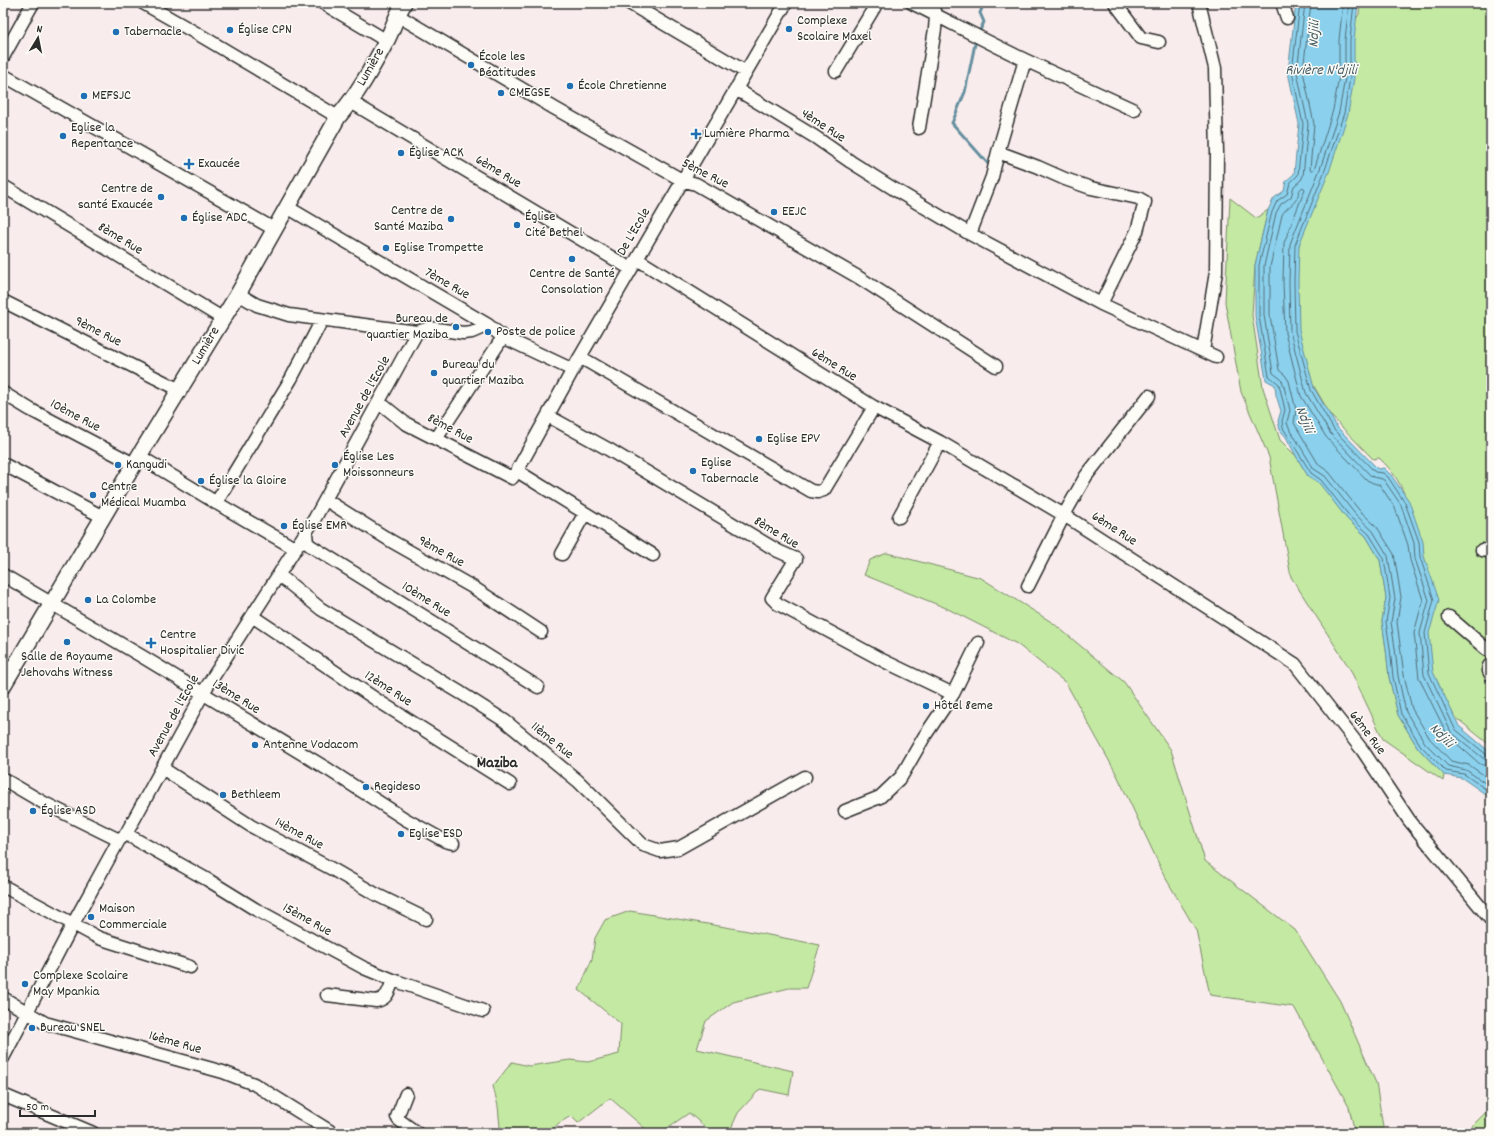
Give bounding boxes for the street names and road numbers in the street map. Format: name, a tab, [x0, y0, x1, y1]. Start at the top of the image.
street label: Lumière	[352, 44, 390, 90]
street label: 4ème Rue	[797, 104, 849, 148]
street label: 6ème Rue	[471, 150, 525, 194]
street label: 5ème Rue	[678, 154, 732, 194]
street label: De L'Ecole	[612, 204, 656, 260]
street label: 8ème Rue	[94, 218, 146, 260]
street label: 7ème Rue	[421, 263, 473, 305]
street label: 9ème Rue	[71, 312, 125, 352]
street label: Lumière	[187, 323, 225, 369]
street label: 6ème Rue	[807, 343, 861, 387]
street label: Avenue de l'Ecole	[334, 352, 396, 442]
street label: 10ème Rue	[46, 394, 104, 438]
street label: 8ème Rue	[423, 409, 477, 449]
street label: 6ème Rue	[1087, 507, 1141, 551]
street label: 8ème Rue	[750, 512, 802, 554]
street label: 9ème Rue	[414, 531, 468, 573]
street label: 10ème Rue	[397, 577, 455, 623]
street label: 12ème Rue	[360, 666, 416, 712]
street label: Avenue de l'Ecole	[143, 671, 205, 761]
street label: 13ème Rue	[208, 674, 264, 720]
street label: 6ème Rue	[1344, 707, 1390, 759]
street label: 11ème Rue	[526, 717, 578, 765]
street label: 14ème Rue	[271, 813, 327, 855]
street label: 15ème Rue	[279, 898, 335, 942]
street label: 16ème Rue	[146, 1026, 204, 1060]

